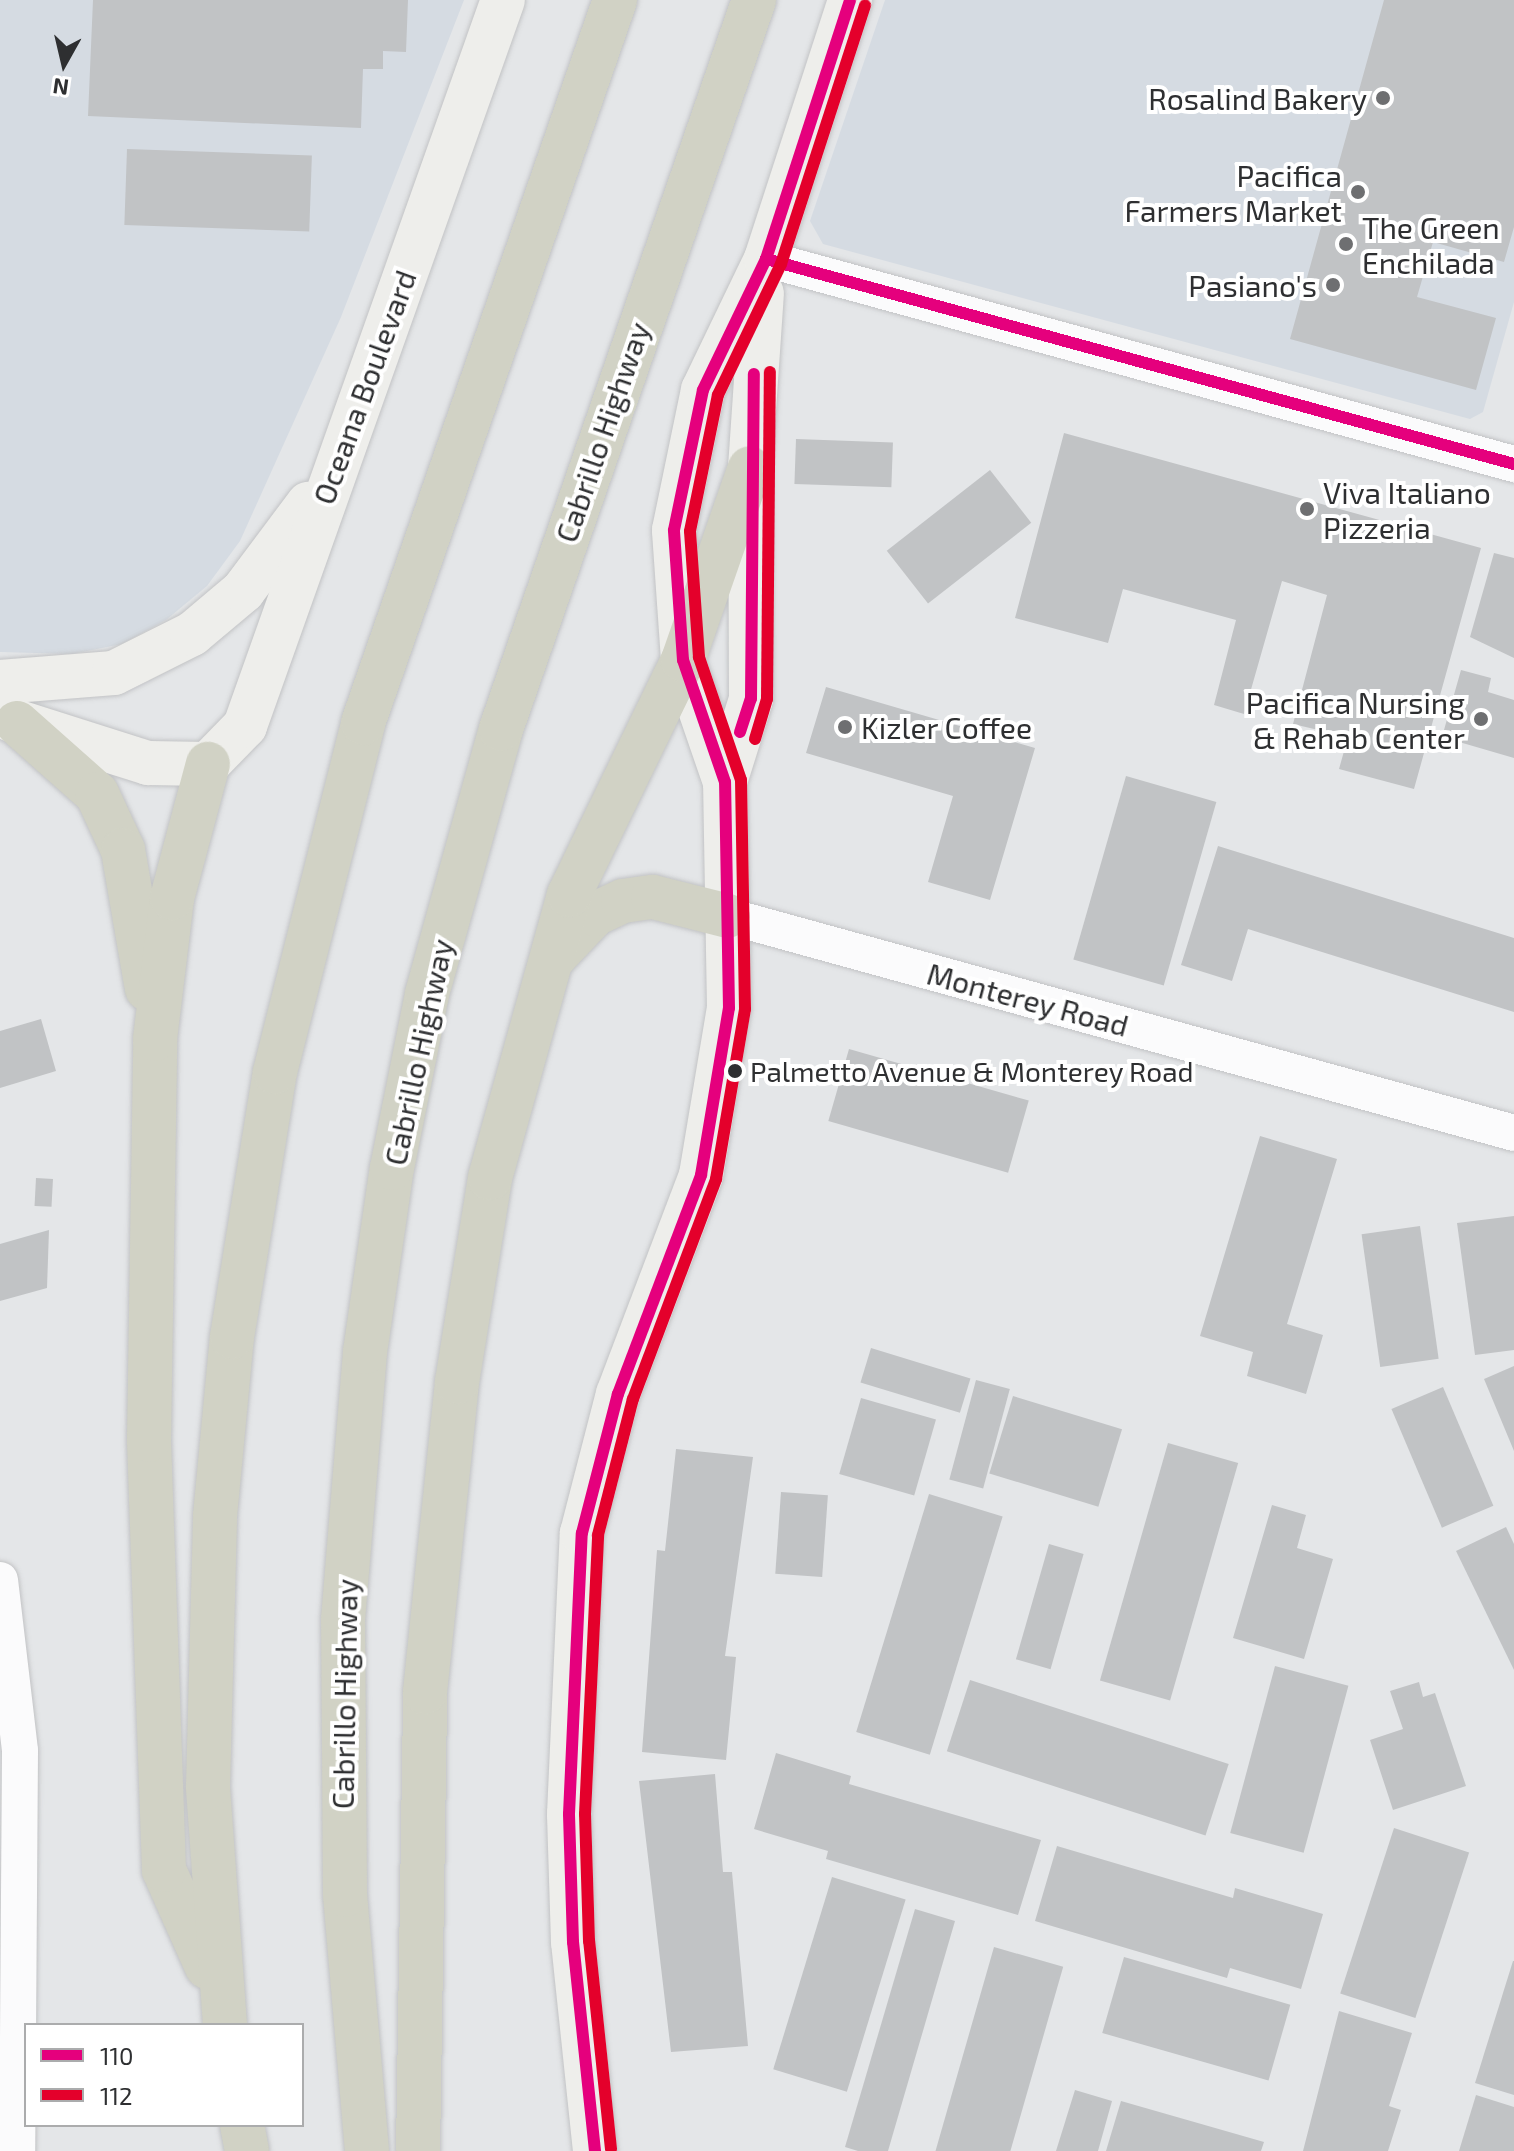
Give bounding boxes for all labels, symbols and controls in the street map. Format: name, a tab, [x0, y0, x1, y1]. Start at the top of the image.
north arrow	[24, 24, 104, 104]
text: N	[51, 74, 70, 102]
place label: Rosalind Bakery	[1148, 80, 1367, 116]
marker: Rosalind Bakery	[1374, 89, 1392, 107]
place label: Pacifica Farmers Market	[1125, 157, 1342, 228]
marker: Pacifica Farmers Market	[1349, 183, 1367, 201]
place label: The Green Enchilada	[1362, 209, 1500, 280]
marker: The Green Enchilada	[1337, 235, 1355, 253]
street label: Oceana Boulevard	[305, 265, 423, 509]
place label: Pasiano's	[1188, 267, 1317, 303]
marker: Pasiano's	[1324, 276, 1342, 294]
street label: Cabrillo Highway	[547, 317, 657, 547]
place label: Viva Italiano Pizzeria	[1323, 474, 1491, 544]
marker: Viva Italiano Pizzeria	[1298, 500, 1316, 518]
place label: Pacifica Nursing & Rehab Center	[1246, 684, 1465, 754]
place label: Kizler Coffee	[861, 709, 1033, 745]
marker: Pacifica Nursing & Rehab Center	[1472, 710, 1490, 728]
marker: Kizler Coffee	[836, 718, 854, 736]
street label: Cabrillo Highway	[376, 936, 460, 1168]
street label: Monterey Road	[923, 955, 1133, 1043]
place label: Palmetto Avenue & Monterey Road	[750, 1054, 1195, 1088]
marker: Palmetto Avenue & Monterey Road	[727, 1063, 743, 1079]
street label: Cabrillo Highway	[324, 1579, 364, 1809]
legend	[24, 2023, 304, 2127]
text: 110	[100, 2041, 134, 2070]
text: 112	[100, 2081, 133, 2110]

